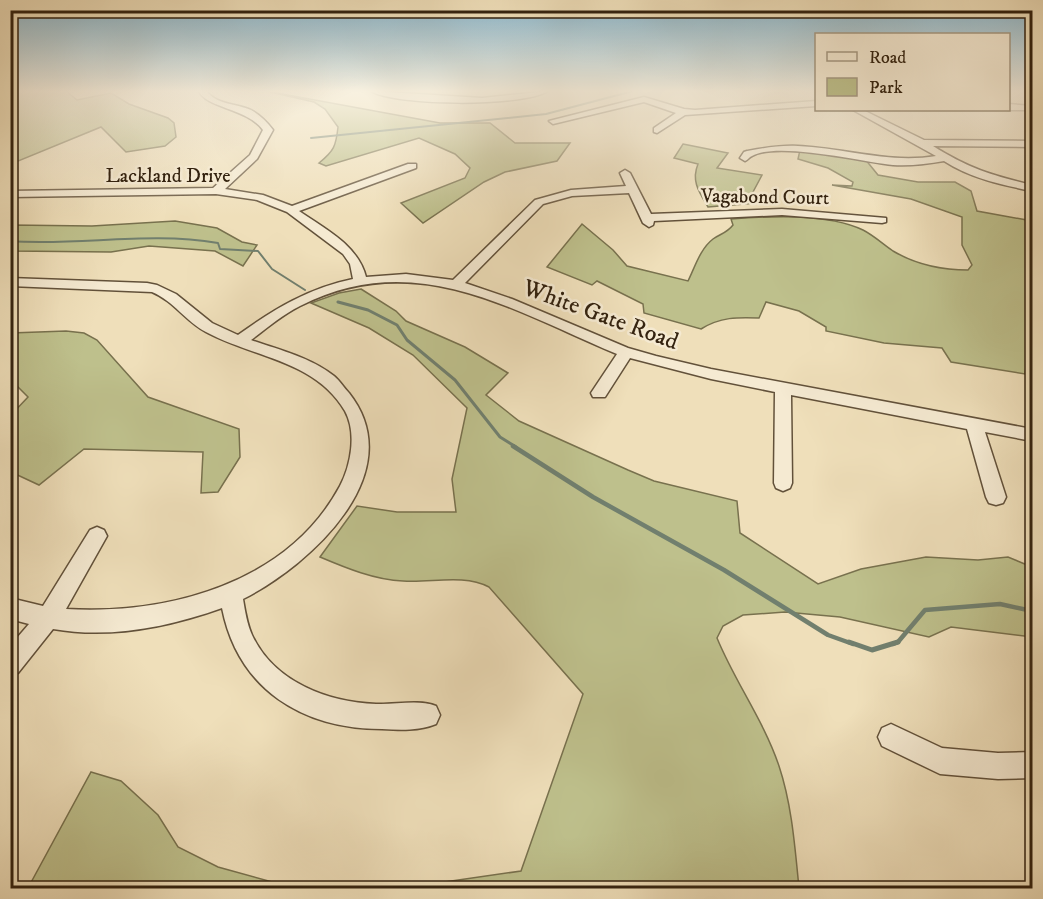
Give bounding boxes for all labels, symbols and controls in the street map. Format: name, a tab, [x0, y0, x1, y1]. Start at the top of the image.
legend	[815, 33, 1010, 111]
text: Road	[869, 47, 906, 69]
text: Park	[869, 77, 903, 99]
street label: Lackland Drive	[105, 164, 231, 189]
street label: Vagabond Court	[700, 184, 829, 211]
street label: White Gate Road	[518, 273, 683, 357]

